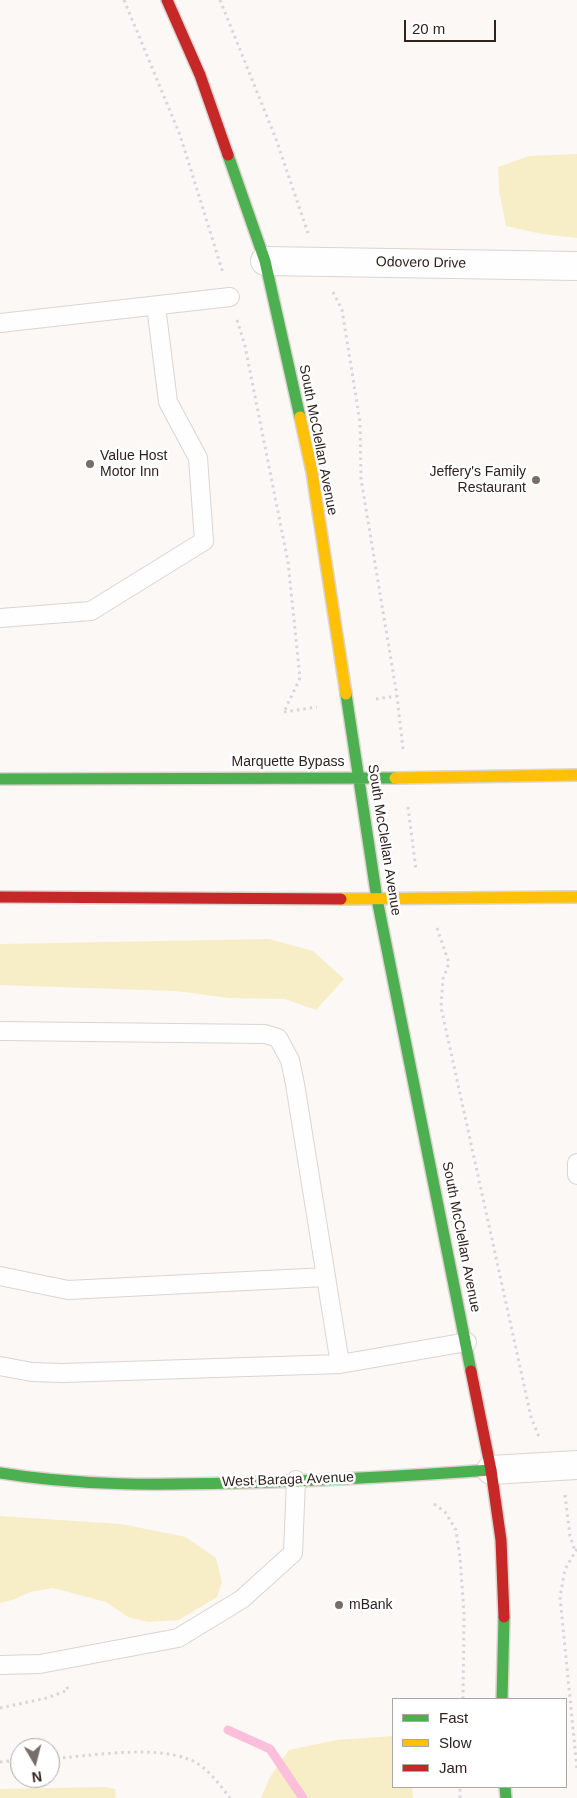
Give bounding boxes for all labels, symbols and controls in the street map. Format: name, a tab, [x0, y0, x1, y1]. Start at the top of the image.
scale bar	[407, 10, 500, 42]
text: 20 m	[412, 20, 445, 37]
street label: Odovero Drive	[376, 254, 466, 272]
street label: South McClellan Avenue	[295, 363, 341, 517]
place label: Value Host Motor Inn	[100, 448, 167, 481]
marker: Value Host Motor Inn	[84, 458, 96, 470]
place label: Jeffery's Family Restaurant	[429, 464, 526, 497]
marker: Jeffery's Family Restaurant	[530, 474, 542, 486]
street label: Marquette Bypass	[232, 754, 344, 770]
street label: South McClellan Avenue	[364, 763, 404, 917]
street label: South McClellan Avenue	[438, 1160, 484, 1314]
street label: West Baraga Avenue	[222, 1469, 354, 1491]
place label: mBank	[349, 1597, 393, 1613]
marker: mBank	[333, 1599, 345, 1611]
legend	[392, 1698, 567, 1788]
text: Fast	[439, 1709, 468, 1726]
text: Slow	[439, 1734, 472, 1751]
north arrow	[10, 1738, 60, 1788]
text: Jam	[439, 1759, 467, 1776]
text: N	[31, 1768, 43, 1785]

